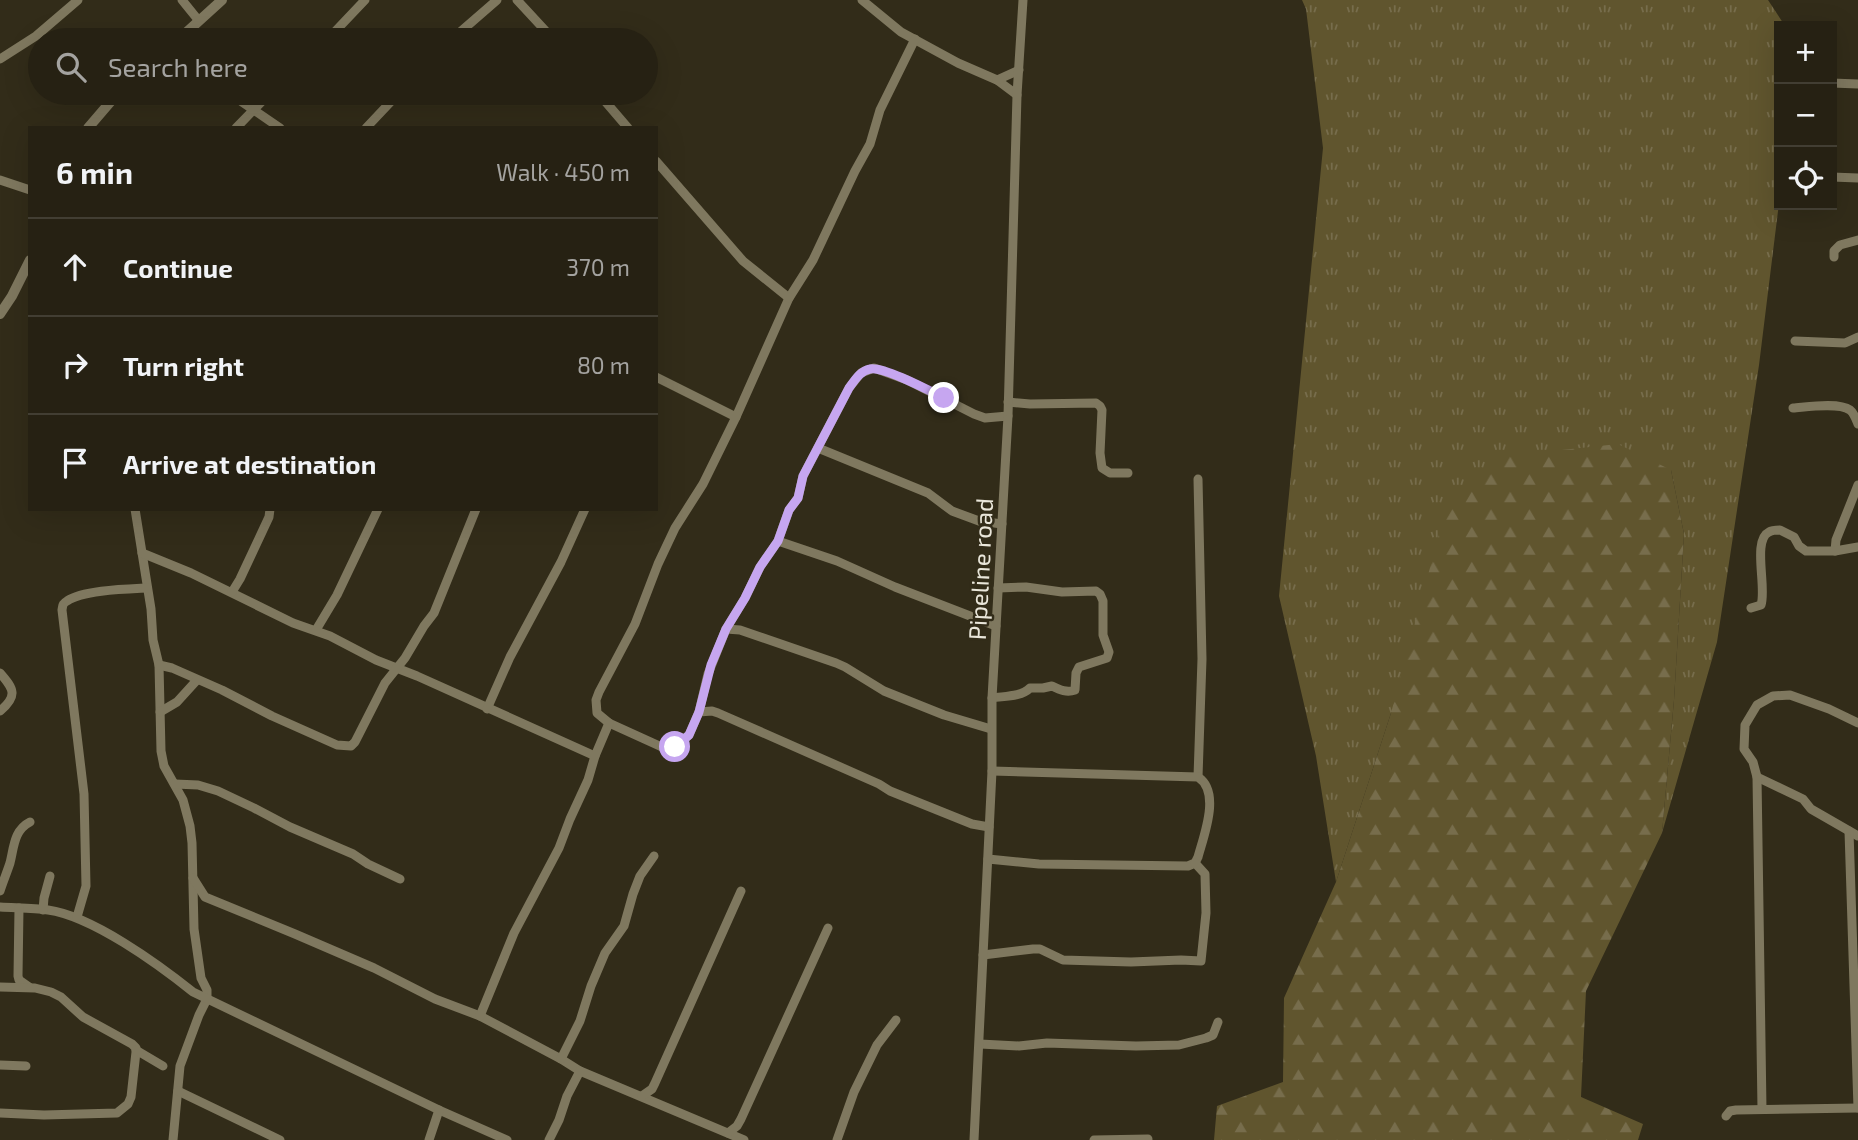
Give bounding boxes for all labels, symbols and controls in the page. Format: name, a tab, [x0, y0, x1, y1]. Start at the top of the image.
map controls	[1774, 21, 1837, 210]
button: +	[1774, 21, 1837, 84]
search box	[28, 28, 658, 105]
icon: search	[52, 48, 90, 86]
text: Search here	[108, 51, 248, 82]
button: −	[1774, 84, 1837, 147]
button: locate	[1774, 147, 1837, 210]
text: 6 min	[56, 154, 133, 190]
text: Walk · 450 m	[496, 158, 630, 186]
icon: ahead	[56, 248, 94, 286]
text: Continue	[123, 252, 233, 283]
text: 370 m	[566, 253, 630, 281]
icon: right	[56, 346, 94, 384]
text: Turn right	[123, 350, 244, 381]
text: 80 m	[577, 351, 630, 379]
route end	[928, 382, 959, 413]
icon: arrive	[56, 444, 94, 482]
text: Arrive at destination	[123, 448, 376, 479]
street label: Pipeline road	[962, 497, 998, 641]
route start	[659, 731, 690, 762]

